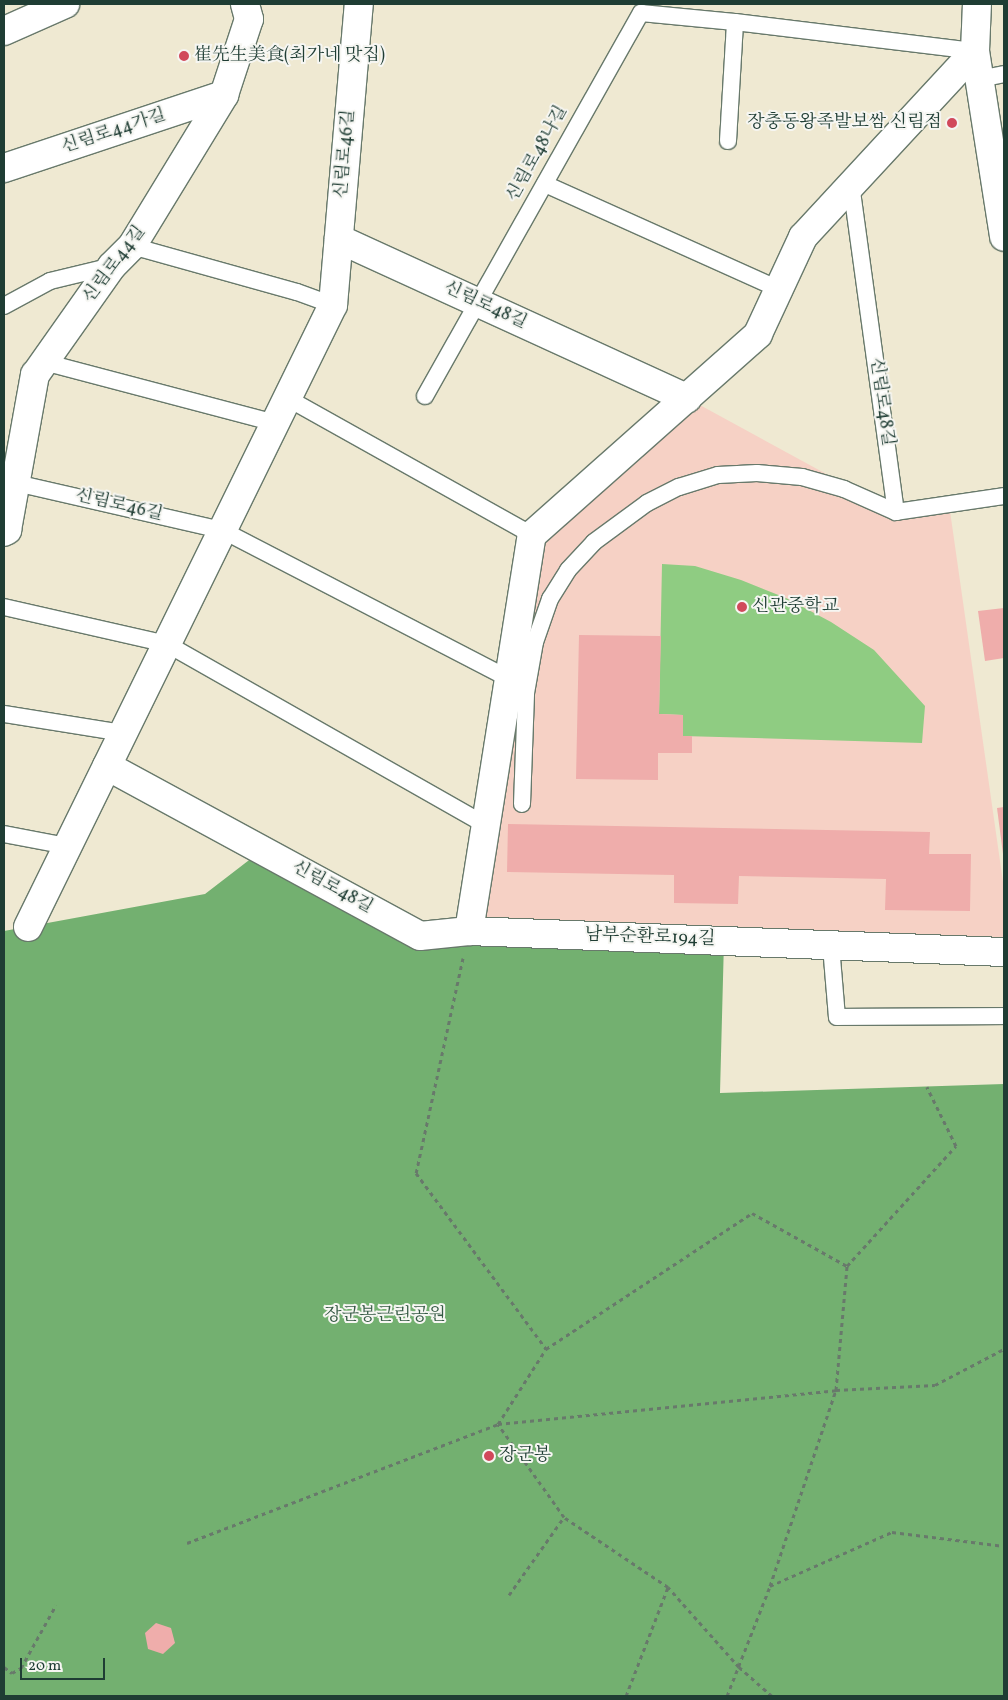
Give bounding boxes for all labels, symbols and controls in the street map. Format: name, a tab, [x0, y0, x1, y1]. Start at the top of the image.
place label: 崔先生美食(최가네 맛집)	[194, 45, 385, 67]
marker: 崔先生美食(최가네 맛집)	[178, 50, 190, 62]
street label: 신림로48나길	[503, 102, 573, 206]
street label: 신림로44가길	[59, 105, 169, 159]
street label: 신림로46길	[331, 109, 361, 199]
place label: 장충동왕족발보쌈 신림점	[747, 112, 942, 134]
marker: 장충동왕족발보쌈 신림점	[946, 117, 958, 129]
street label: 신림로44길	[79, 222, 151, 308]
street label: 신림로48길	[440, 277, 530, 335]
street label: 신림로48길	[864, 356, 898, 448]
street label: 신림로46길	[73, 485, 165, 527]
place label: 신관중학교	[752, 596, 839, 618]
marker: 신관중학교	[736, 601, 748, 613]
street label: 신림로48길	[288, 857, 376, 919]
street label: 남부순환로194길	[584, 925, 716, 951]
park label: 장군봉근린공원	[324, 1305, 446, 1327]
place label: 장군봉	[499, 1445, 551, 1467]
marker: 장군봉	[483, 1450, 495, 1462]
scale bar	[22, 1648, 108, 1680]
text: 20 m	[28, 1656, 61, 1677]

